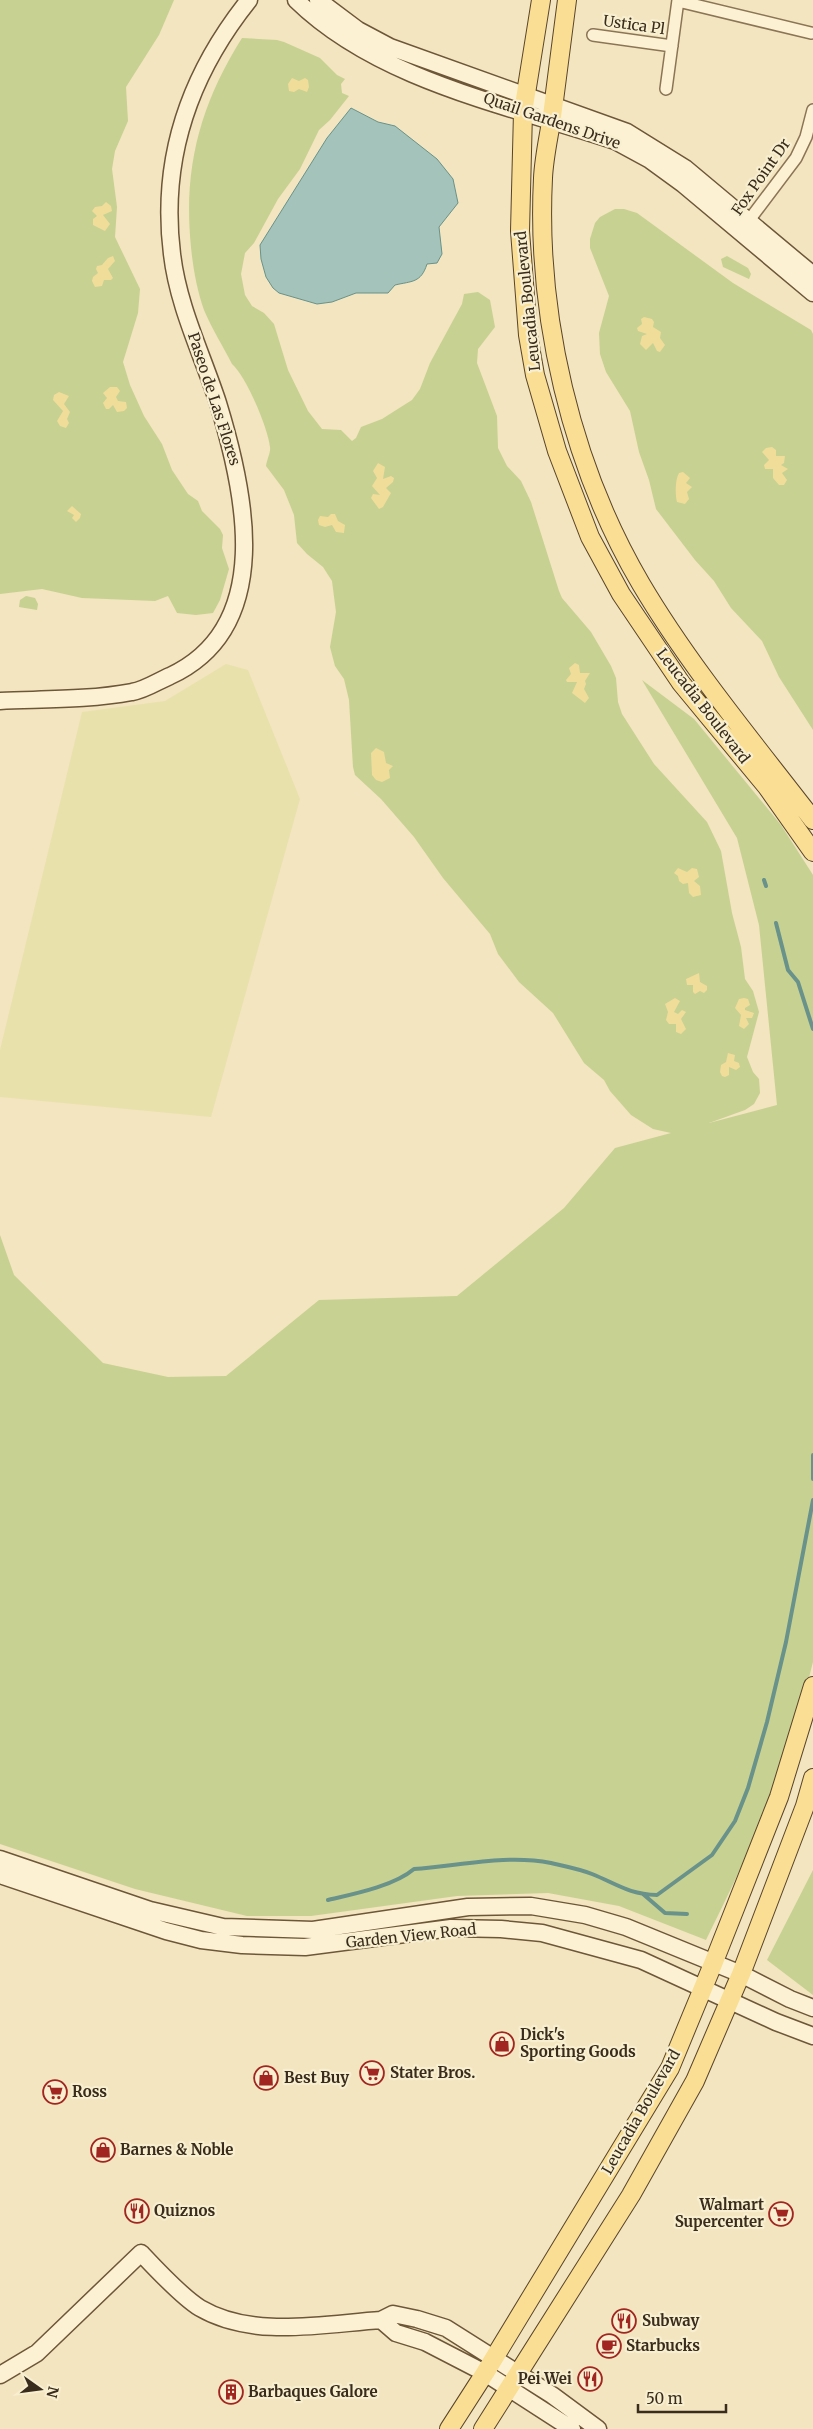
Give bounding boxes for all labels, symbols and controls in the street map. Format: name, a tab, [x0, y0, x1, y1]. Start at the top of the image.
street label: Ustica Pl	[602, 11, 667, 38]
street label: Quail Gardens Drive	[481, 88, 623, 153]
street label: Fox Point Dr	[727, 134, 794, 219]
street label: Leucadia Boulevard	[511, 230, 544, 372]
street label: Paseo de Las Flores	[184, 330, 245, 468]
street label: Leucadia Boulevard	[653, 644, 754, 767]
street label: Garden View Road	[345, 1919, 477, 1952]
place label: Dick's Sporting Goods	[520, 2025, 636, 2061]
shop icon: Dick's Sporting Goods	[489, 2031, 515, 2057]
street label: Leucadia Boulevard	[597, 2046, 684, 2177]
supermarket icon: Stater Bros.	[359, 2060, 385, 2086]
place label: Stater Bros.	[390, 2063, 476, 2082]
shop icon: Best Buy	[253, 2065, 279, 2091]
place label: Best Buy	[284, 2068, 349, 2087]
supermarket icon: Ross	[42, 2079, 68, 2105]
place label: Ross	[72, 2082, 107, 2101]
shop icon: Barnes & Noble	[90, 2137, 116, 2163]
place label: Barnes & Noble	[120, 2140, 233, 2159]
place label: Walmart Supercenter	[675, 2195, 764, 2231]
restaurant icon: Quiznos	[124, 2198, 150, 2224]
place label: Quiznos	[154, 2201, 215, 2220]
supermarket icon: Walmart Supercenter	[768, 2201, 794, 2227]
restaurant icon: Subway	[611, 2308, 637, 2334]
place label: Subway	[642, 2311, 699, 2330]
cafe icon: Starbucks	[596, 2333, 622, 2359]
place label: Starbucks	[626, 2336, 700, 2355]
north arrow	[15, 2364, 65, 2414]
restaurant icon: Pei Wei	[577, 2366, 603, 2392]
place label: Pei Wei	[518, 2369, 572, 2388]
building icon: Barbaques Galore	[218, 2379, 244, 2405]
place label: Barbaques Galore	[248, 2382, 378, 2401]
scale bar	[638, 2382, 726, 2414]
text: N	[43, 2385, 63, 2400]
text: 50 m	[646, 2389, 683, 2408]

